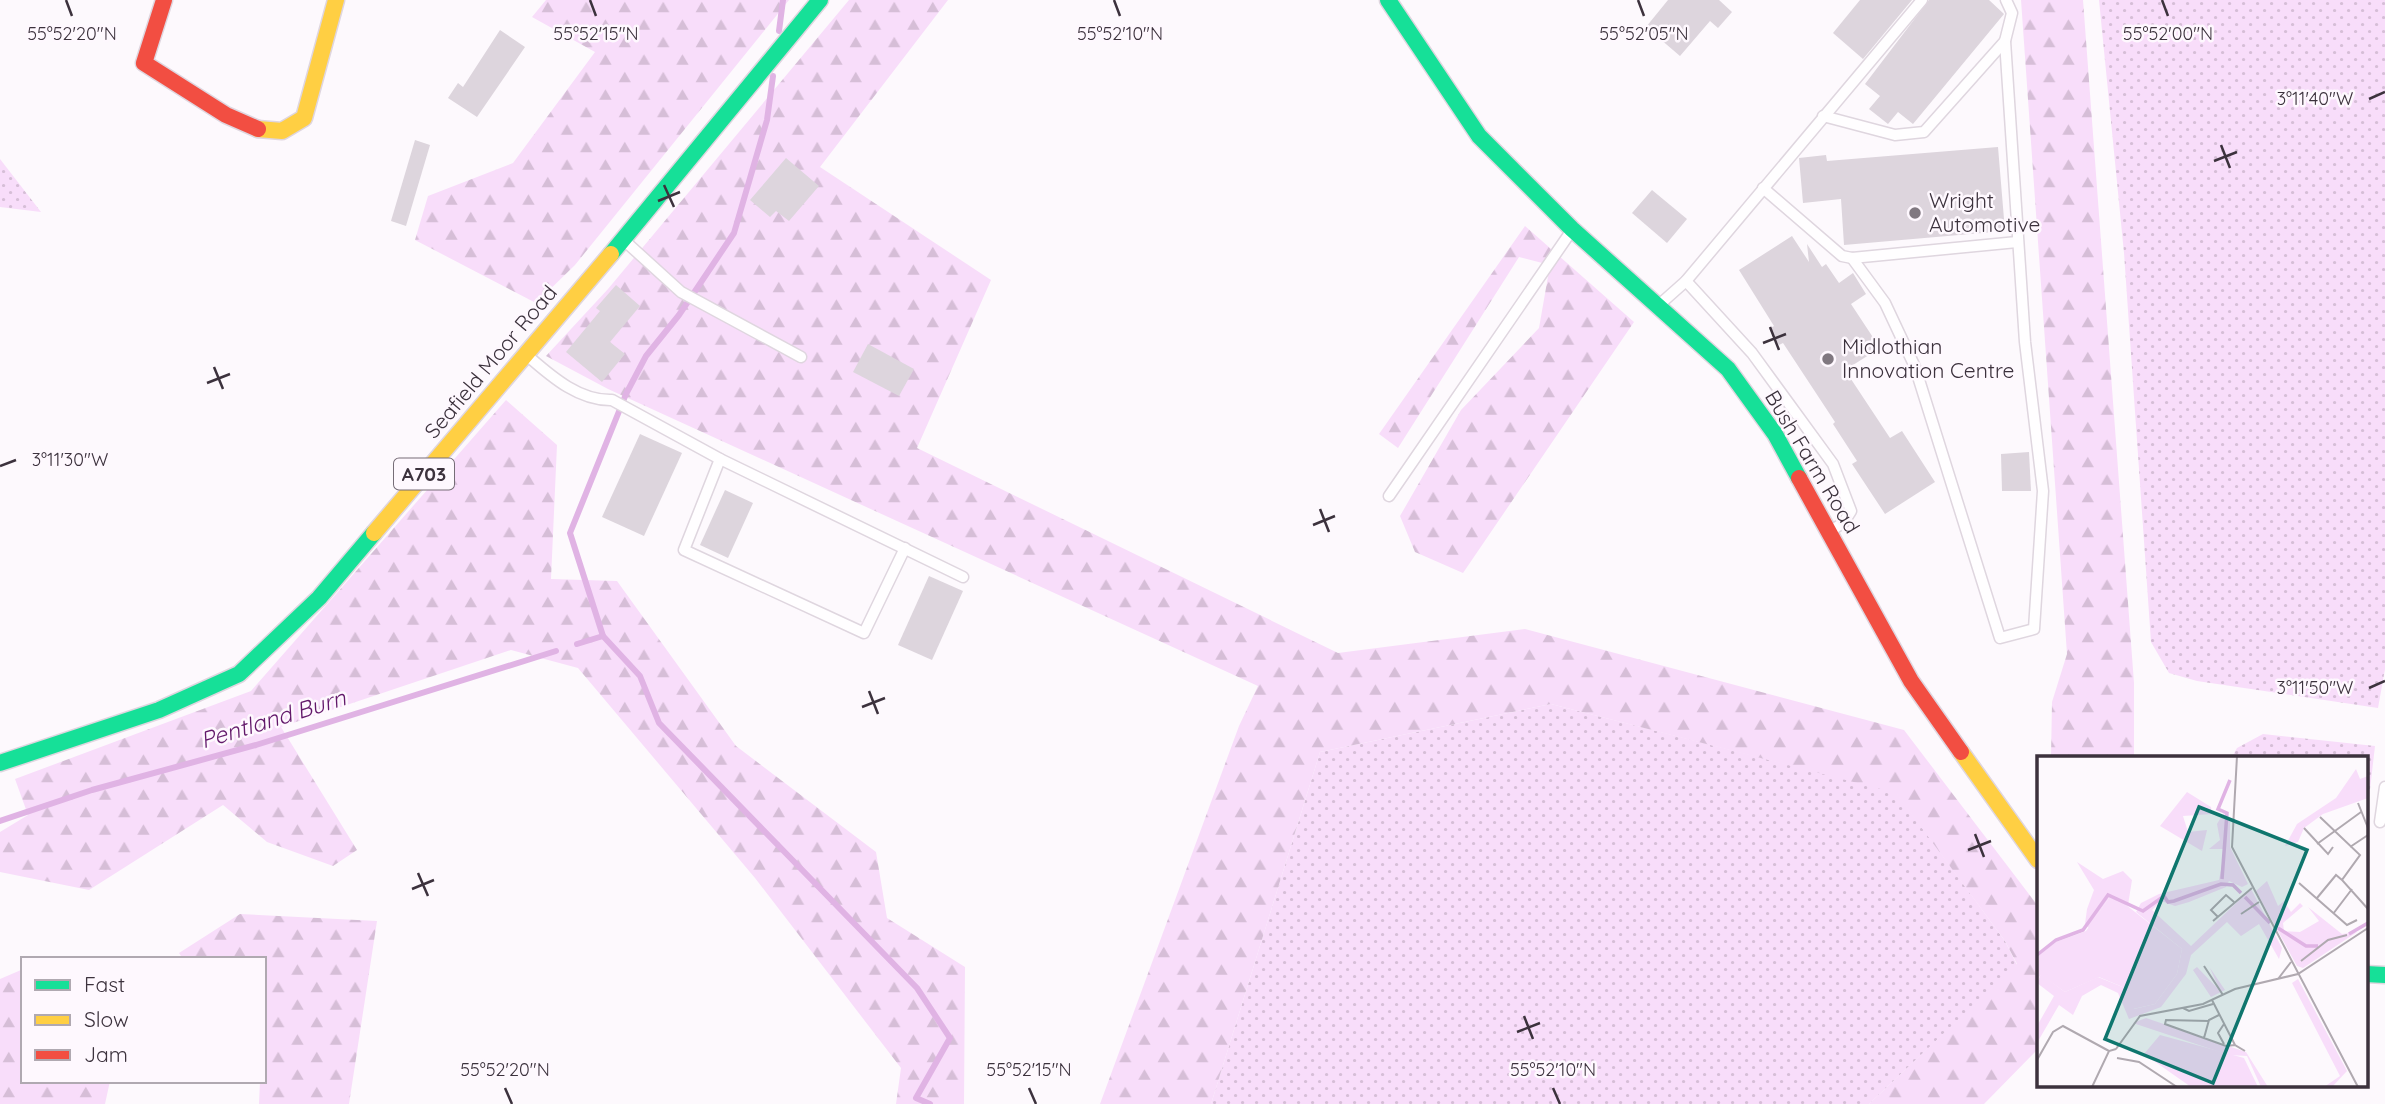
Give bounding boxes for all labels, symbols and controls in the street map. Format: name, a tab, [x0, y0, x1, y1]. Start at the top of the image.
text: 55°52'20"N	[27, 22, 117, 45]
text: 55°52'15"N	[553, 22, 639, 45]
text: 55°52'10"N	[1077, 22, 1163, 45]
text: 55°52'05"N	[1599, 22, 1689, 45]
text: 55°52'00"N	[2123, 22, 2213, 45]
text: 3°11'40"W	[2277, 87, 2353, 110]
place label: Wright Automotive	[1929, 187, 2040, 237]
marker: Wright Automotive	[1907, 205, 1923, 221]
street label: Seafield Moor Road	[419, 279, 562, 443]
place label: Midlothian Innovation Centre	[1842, 333, 2014, 383]
marker: Midlothian Innovation Centre	[1820, 351, 1836, 367]
street label: Bush Farm Road	[1760, 385, 1866, 538]
text: 3°11'30"W	[32, 448, 108, 471]
road number: A703	[394, 458, 454, 489]
text: 3°11'50"W	[2276, 676, 2354, 699]
water label: Pentland Burn	[197, 682, 350, 754]
inset map	[2037, 756, 2368, 1086]
legend	[21, 957, 266, 1083]
text: Fast	[84, 971, 125, 997]
text: Slow	[84, 1006, 129, 1032]
text: Jam	[84, 1041, 128, 1067]
text: 55°52'20"N	[460, 1058, 550, 1081]
text: 55°52'15"N	[986, 1058, 1072, 1081]
text: 55°52'10"N	[1510, 1058, 1596, 1081]

